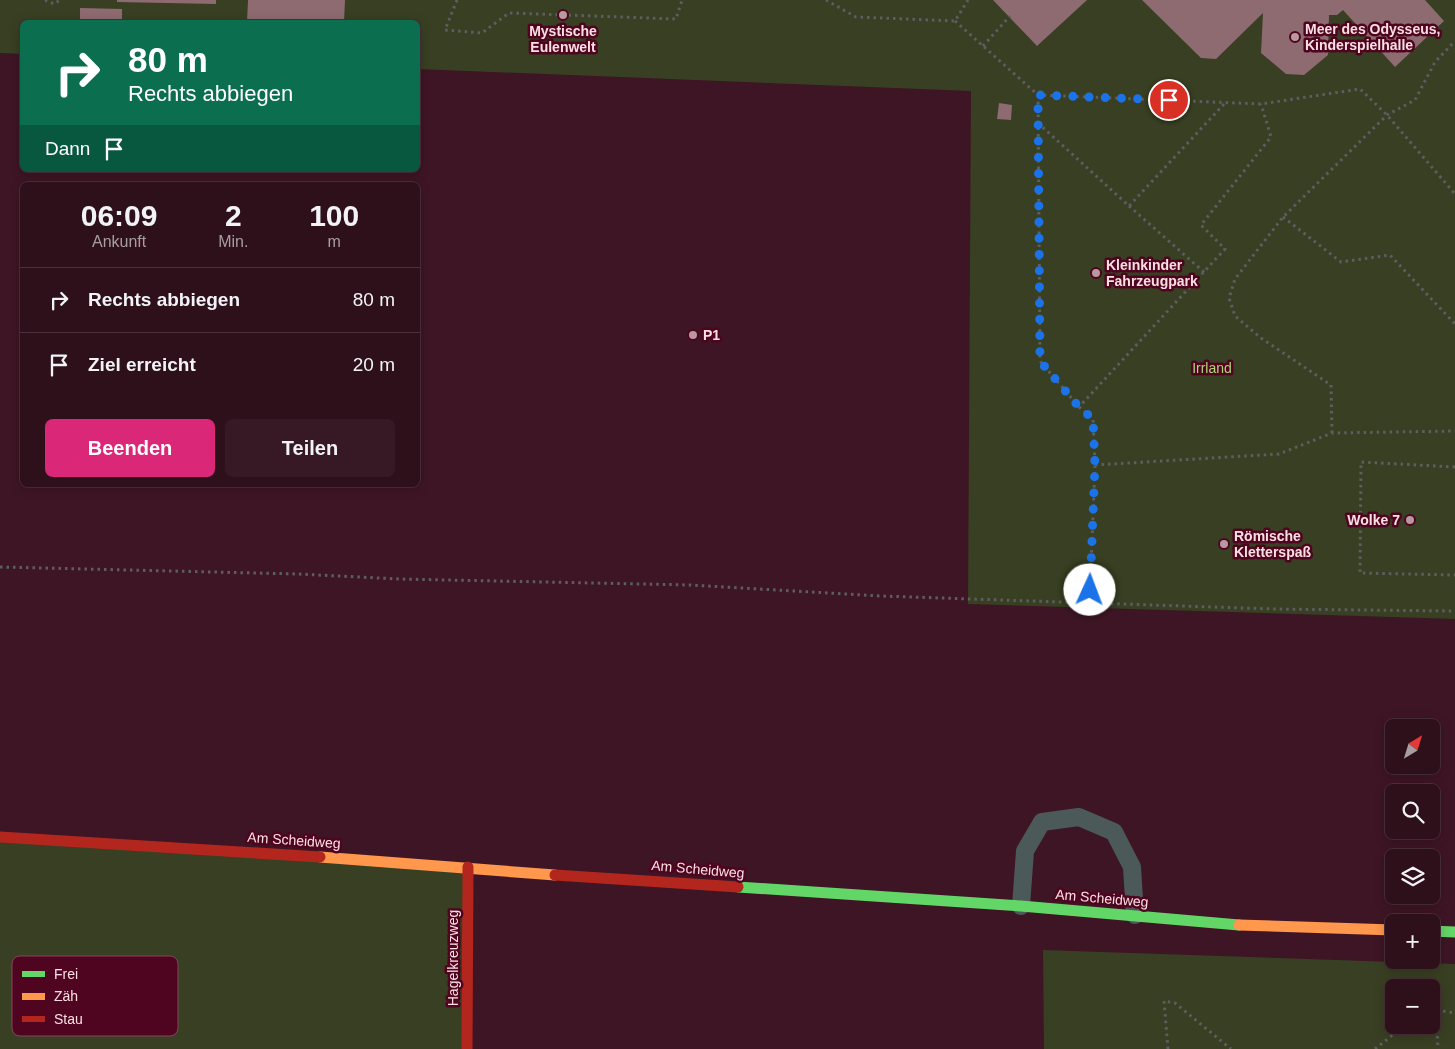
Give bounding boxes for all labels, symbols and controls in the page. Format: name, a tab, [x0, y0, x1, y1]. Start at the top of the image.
marker: Mystische Eulenwelt	[557, 9, 569, 21]
place label: Meer des Odysseus, Kinderspielhalle	[1305, 21, 1440, 53]
place label: Mystische Eulenwelt	[529, 23, 597, 55]
marker: Meer des Odysseus, Kinderspielhalle	[1289, 31, 1301, 43]
icon: right	[45, 40, 110, 105]
text: 80 m	[128, 40, 208, 79]
pin	[1148, 79, 1190, 121]
text: Rechts abbiegen	[128, 81, 293, 106]
icon: arrive	[1155, 86, 1183, 114]
icon: arrive	[100, 135, 128, 163]
text: Dann	[45, 138, 90, 159]
text: 06:09	[81, 199, 157, 232]
text: 2	[225, 199, 242, 232]
text: 100	[309, 199, 359, 232]
text: Ankunft	[92, 233, 146, 250]
text: Min.	[218, 233, 248, 250]
text: m	[328, 233, 341, 250]
place label: Kleinkinder Fahrzeugpark	[1106, 257, 1198, 289]
marker: Kleinkinder Fahrzeugpark	[1090, 267, 1102, 279]
icon: right	[45, 286, 73, 314]
text: Rechts abbiegen	[88, 289, 240, 310]
text: 80 m	[353, 289, 395, 310]
place label: P1	[703, 327, 720, 343]
marker: P1	[687, 329, 699, 341]
icon: arrive	[45, 351, 73, 379]
text: Ziel erreicht	[88, 354, 196, 375]
text: 20 m	[353, 354, 395, 375]
park label: Irrland	[1192, 360, 1232, 376]
button: Beenden	[45, 419, 215, 477]
button: Teilen	[225, 419, 395, 477]
place label: Wolke 7	[1347, 512, 1400, 528]
marker: Wolke 7	[1404, 514, 1416, 526]
place label: Römische Kletterspaß	[1234, 528, 1311, 560]
marker: Römische Kletterspaß	[1218, 538, 1230, 550]
position arrow	[1063, 563, 1115, 615]
north arrow	[1385, 719, 1440, 774]
map controls	[1385, 719, 1440, 1034]
button: search	[1385, 784, 1440, 839]
street label: Am Scheidweg	[247, 829, 341, 851]
button: layers	[1385, 849, 1440, 904]
street label: Am Scheidweg	[651, 857, 745, 881]
street label: Am Scheidweg	[1055, 886, 1149, 910]
street label: Hagelkreuzweg	[445, 910, 461, 1006]
button: +	[1385, 914, 1440, 969]
legend	[12, 956, 178, 1036]
text: Frei	[54, 966, 78, 982]
button: −	[1385, 979, 1440, 1034]
text: Zäh	[54, 988, 78, 1004]
text: Stau	[54, 1011, 83, 1027]

